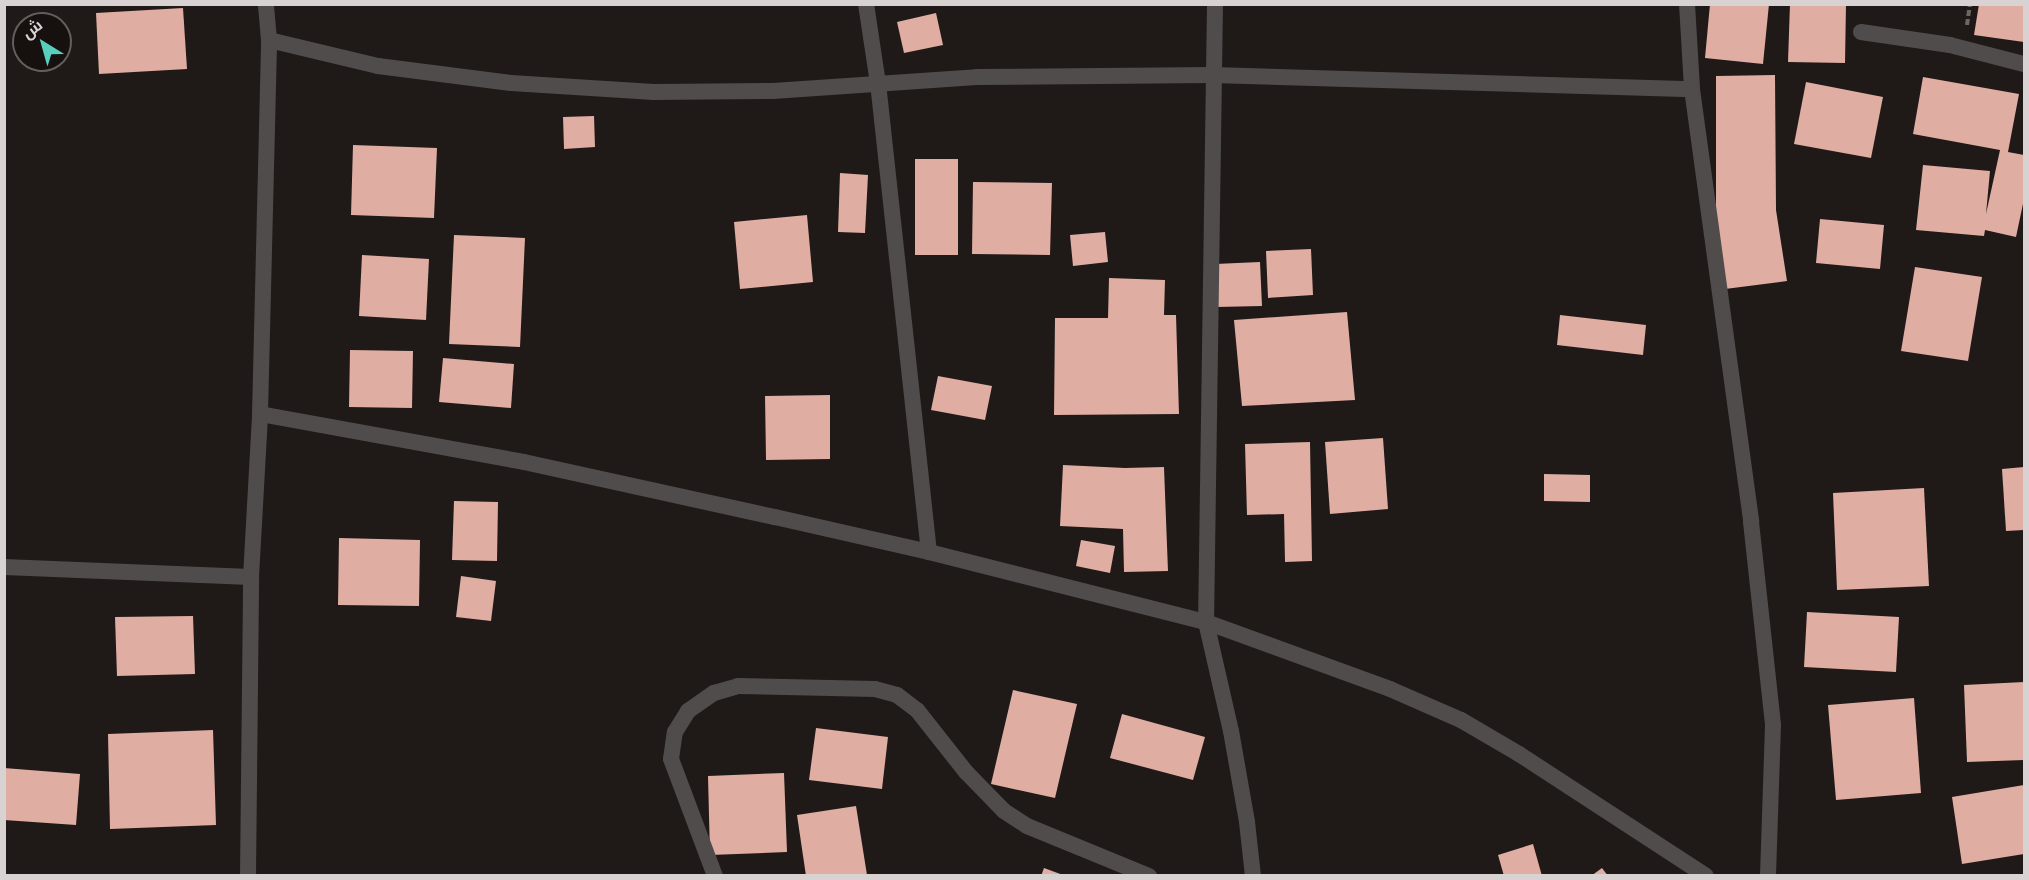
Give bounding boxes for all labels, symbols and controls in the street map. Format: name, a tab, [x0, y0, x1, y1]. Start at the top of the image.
north arrow	[12, 12, 72, 72]
text: ش	[19, 17, 45, 42]

